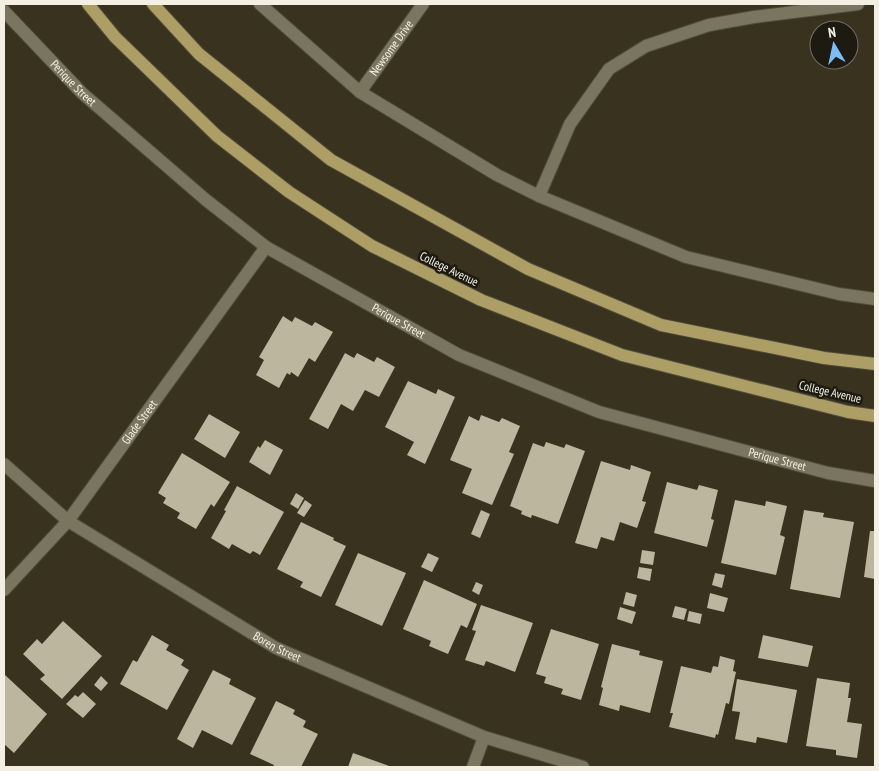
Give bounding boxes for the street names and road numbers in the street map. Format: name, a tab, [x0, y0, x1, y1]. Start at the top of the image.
street label: Newsome Drive	[366, 17, 416, 79]
street label: Perique Street	[48, 57, 100, 109]
street label: College Avenue	[417, 248, 481, 289]
street label: Perique Street	[369, 300, 429, 342]
street label: College Avenue	[797, 377, 863, 406]
street label: Glade Street	[118, 396, 160, 447]
street label: Perique Street	[747, 444, 808, 474]
street label: Boren Street	[251, 628, 304, 665]

